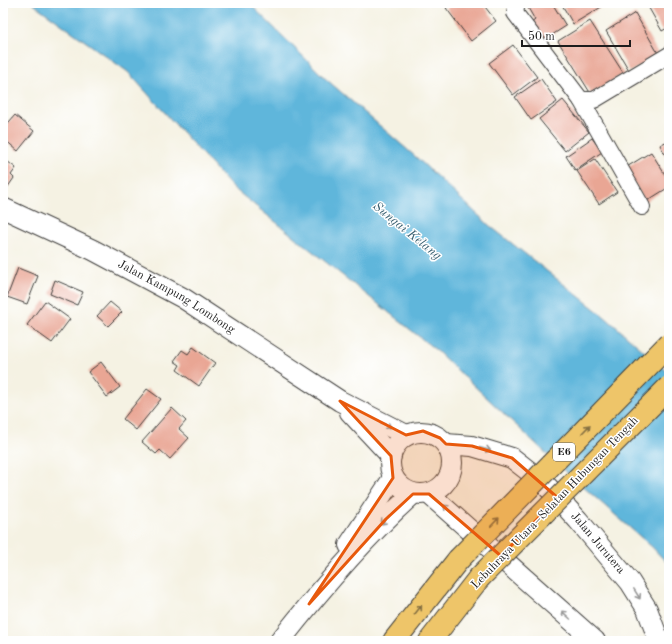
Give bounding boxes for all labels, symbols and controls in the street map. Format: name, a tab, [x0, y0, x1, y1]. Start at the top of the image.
scale bar	[522, 22, 630, 48]
text: 50 m	[528, 30, 555, 43]
water label: Sungai Kelang	[370, 200, 444, 262]
street label: Jalan Kampung Lombong	[116, 258, 237, 336]
street label: Lebuhraya Utara–Selatan Hubungan Tengah	[469, 414, 641, 591]
one-way arrow	[380, 421, 392, 429]
one-way arrow	[581, 424, 591, 434]
road number: E6	[553, 443, 575, 461]
one-way arrow	[478, 445, 491, 453]
one-way arrow	[443, 505, 453, 514]
street label: Jalan Jurutera	[568, 510, 627, 576]
one-way arrow	[380, 515, 390, 525]
one-way arrow	[490, 517, 500, 527]
one-way arrow	[633, 588, 641, 599]
one-way arrow	[414, 605, 423, 616]
one-way arrow	[561, 610, 571, 619]

